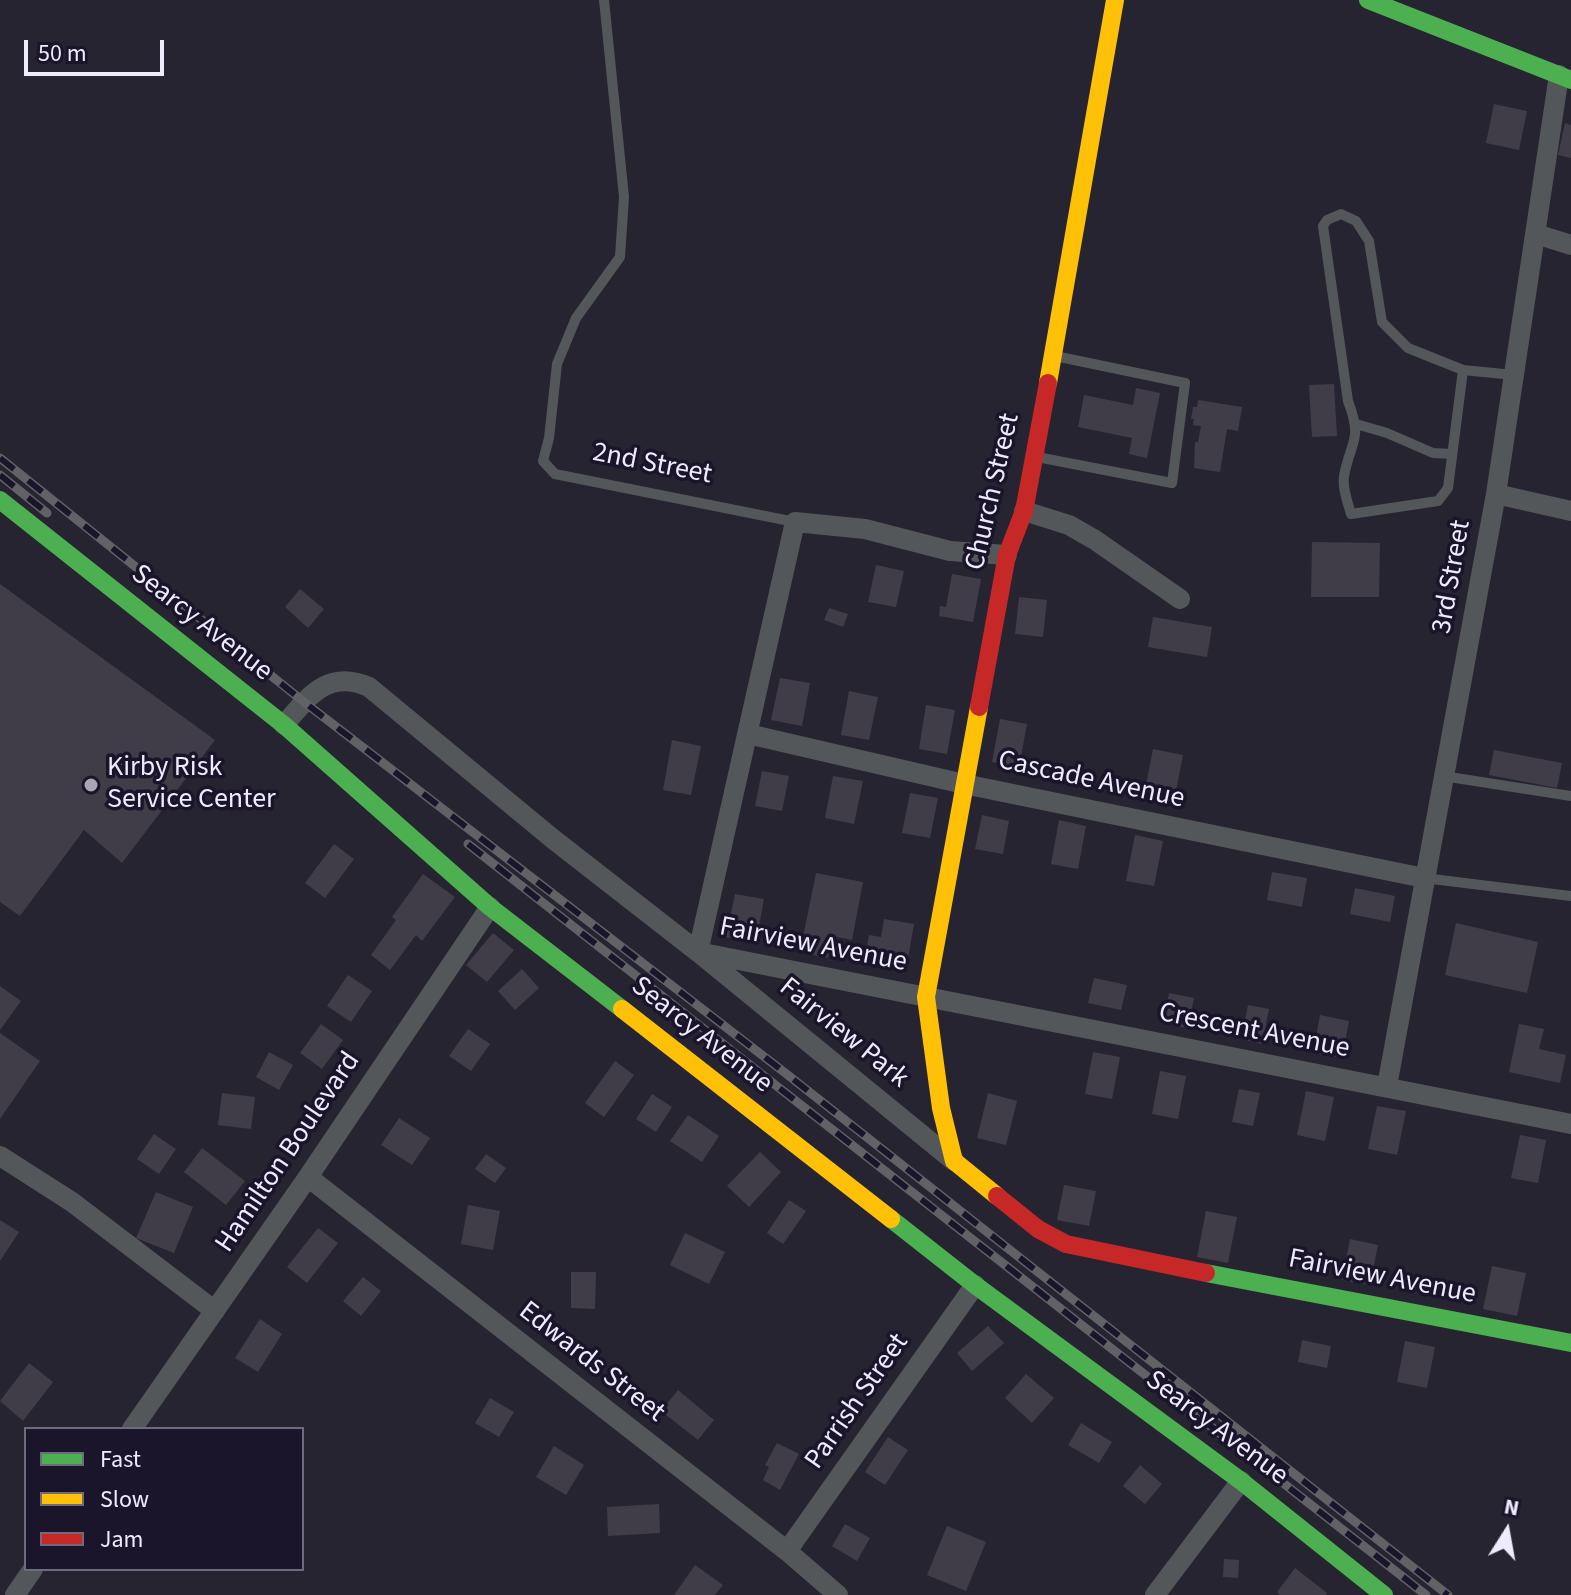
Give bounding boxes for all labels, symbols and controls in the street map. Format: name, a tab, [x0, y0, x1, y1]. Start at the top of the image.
scale bar	[28, 24, 168, 74]
text: 50 m	[38, 36, 87, 71]
street label: Church Street	[960, 410, 1028, 574]
street label: 2nd Street	[590, 437, 714, 493]
street label: 3rd Street	[1427, 518, 1479, 636]
street label: Searcy Avenue	[124, 558, 278, 690]
street label: Cascade Avenue	[995, 745, 1187, 817]
place label: Kirby Risk Service Center	[107, 752, 276, 818]
marker: Kirby Risk Service Center	[82, 776, 100, 794]
street label: Fairview Avenue	[716, 911, 910, 981]
street label: Searcy Avenue	[624, 970, 778, 1102]
street label: Fairview Park	[772, 972, 914, 1096]
street label: Crescent Avenue	[1156, 997, 1352, 1067]
street label: Hamilton Boulevard	[210, 1046, 368, 1260]
street label: Fairview Avenue	[1285, 1243, 1479, 1313]
street label: Edwards Street	[511, 1295, 671, 1431]
street label: Parrish Street	[799, 1328, 917, 1476]
street label: Searcy Avenue	[1138, 1364, 1294, 1494]
legend	[24, 1427, 304, 1571]
text: Fast	[100, 1442, 141, 1477]
text: Slow	[100, 1482, 149, 1517]
text: N	[1501, 1490, 1522, 1525]
north arrow	[1467, 1491, 1547, 1571]
text: Jam	[100, 1522, 144, 1557]

